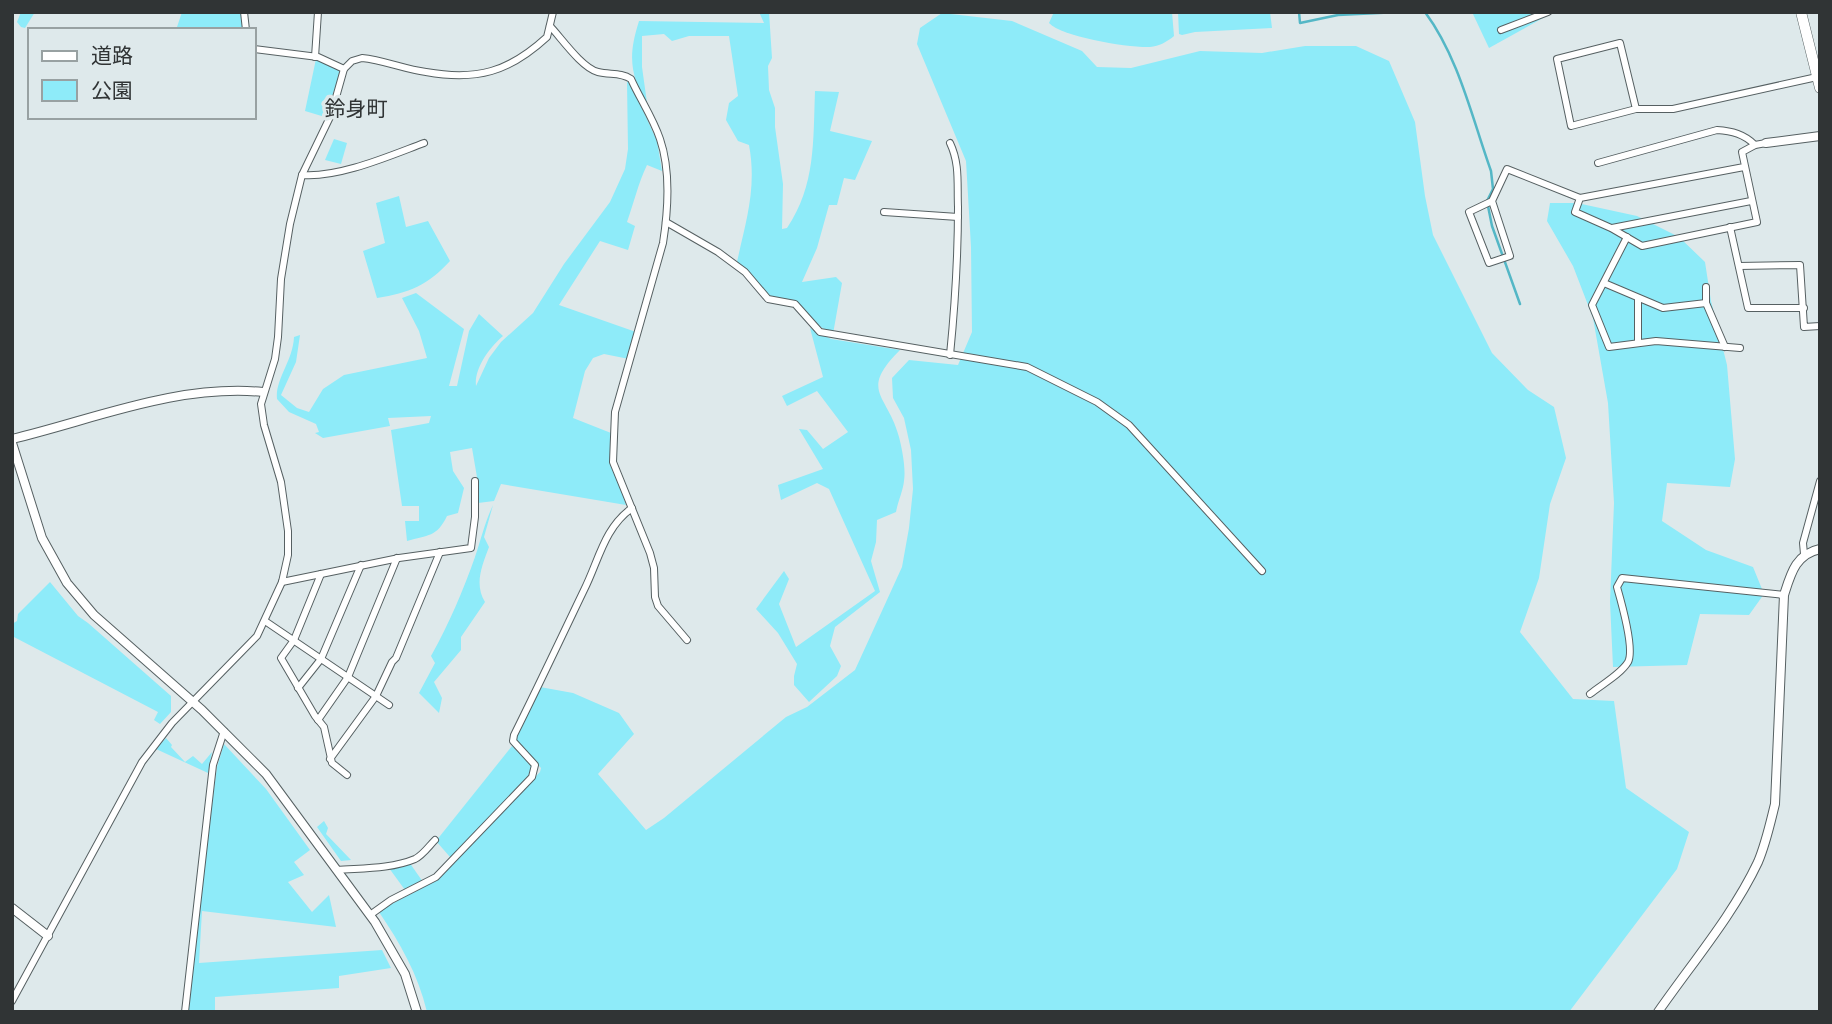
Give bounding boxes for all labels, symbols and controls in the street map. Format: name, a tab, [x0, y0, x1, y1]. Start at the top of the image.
legend	[28, 28, 256, 119]
text: 道路	[91, 43, 133, 68]
text: 公園	[91, 78, 133, 103]
district label: 鈴身町	[325, 96, 388, 121]

